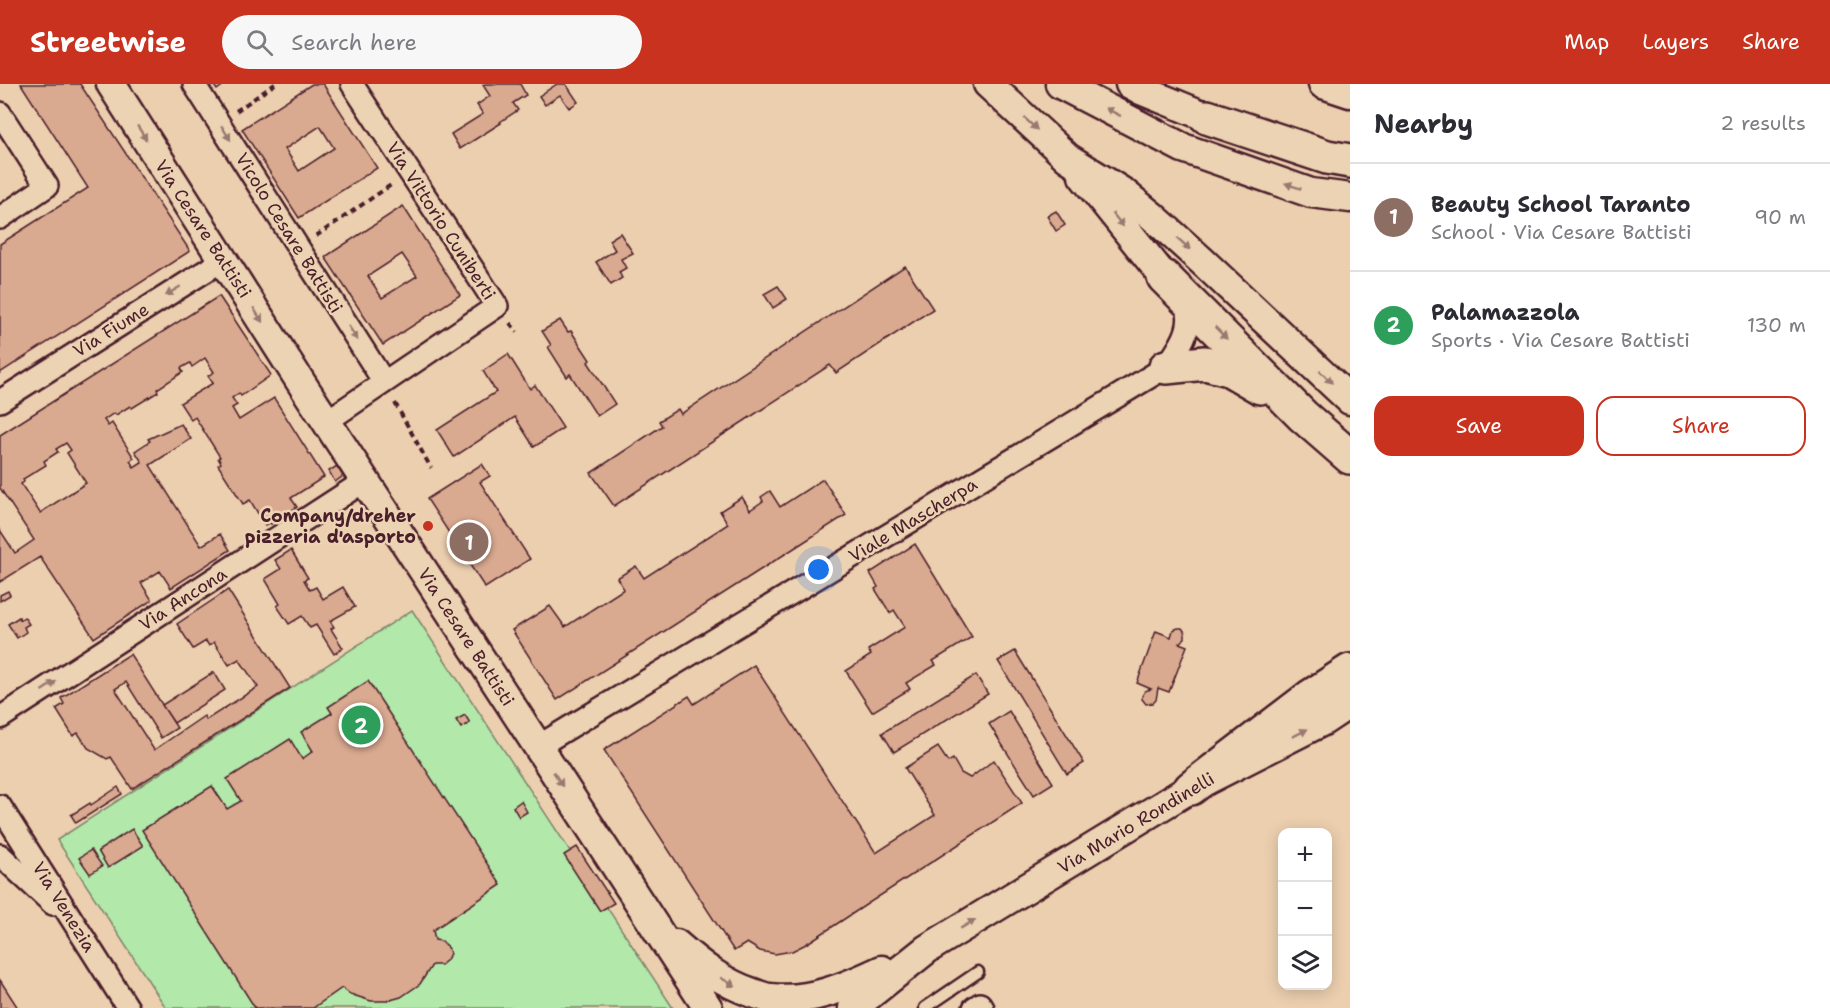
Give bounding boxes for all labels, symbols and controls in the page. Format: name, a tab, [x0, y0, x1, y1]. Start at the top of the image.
search box	[222, 15, 642, 69]
text: Streetwise	[30, 23, 186, 61]
icon: search	[243, 26, 276, 59]
text: Search here	[291, 28, 417, 57]
text: Map	[1564, 28, 1609, 56]
text: Layers	[1642, 28, 1709, 56]
text: Share	[1742, 28, 1800, 56]
text: Nearby	[1374, 106, 1473, 141]
one-way arrow	[1105, 107, 1122, 117]
text: 2 results	[1720, 110, 1806, 136]
one-way arrow	[1023, 117, 1038, 130]
one-way arrow	[136, 125, 147, 141]
one-way arrow	[220, 125, 231, 142]
street label: Via Vittorio Cuniberti	[381, 137, 501, 305]
street label: Vicolo Cesare Battisti	[230, 148, 348, 318]
street label: Via Cesare Battisti	[149, 155, 257, 303]
one-way arrow	[1284, 181, 1302, 191]
text: Beauty School Taranto	[1431, 190, 1691, 219]
text: 1	[1389, 204, 1398, 230]
text: 90 m	[1754, 204, 1806, 230]
one-way arrow	[1112, 212, 1125, 228]
text: School · Via Cesare Battisti	[1431, 219, 1692, 245]
one-way arrow	[1176, 237, 1191, 250]
one-way arrow	[165, 286, 182, 297]
street label: Via Fiume	[69, 297, 153, 363]
text: Palamazzola	[1431, 298, 1580, 327]
one-way arrow	[253, 307, 264, 323]
text: 2	[1387, 312, 1401, 338]
text: 130 m	[1747, 312, 1806, 338]
one-way arrow	[347, 325, 359, 341]
one-way arrow	[1213, 326, 1227, 340]
text: Sports · Via Cesare Battisti	[1431, 327, 1690, 353]
one-way arrow	[1319, 370, 1333, 384]
button: Save	[1374, 396, 1584, 456]
button: Share	[1596, 396, 1806, 456]
street label: Viale Mascherpa	[844, 472, 982, 568]
place label: Company/dreher pizzeria d'asporto	[245, 504, 416, 549]
marker: Company/dreher pizzeria d'asporto	[421, 519, 435, 533]
pin: 1	[450, 520, 488, 564]
your location	[804, 555, 833, 584]
street label: Via Ancona	[135, 562, 231, 636]
street label: Via Cesare Battisti	[412, 563, 520, 711]
one-way arrow	[41, 681, 57, 692]
pin: 2	[342, 702, 380, 748]
one-way arrow	[1291, 728, 1309, 738]
street label: Via Mario Rondinelli	[1053, 767, 1219, 879]
one-way arrow	[552, 771, 563, 787]
map controls	[1278, 828, 1332, 990]
button: +	[1278, 828, 1332, 882]
street label: Via Venezia	[27, 857, 101, 957]
button: −	[1278, 882, 1332, 936]
one-way arrow	[960, 919, 976, 930]
button: layers	[1278, 936, 1332, 990]
one-way arrow	[720, 977, 737, 987]

